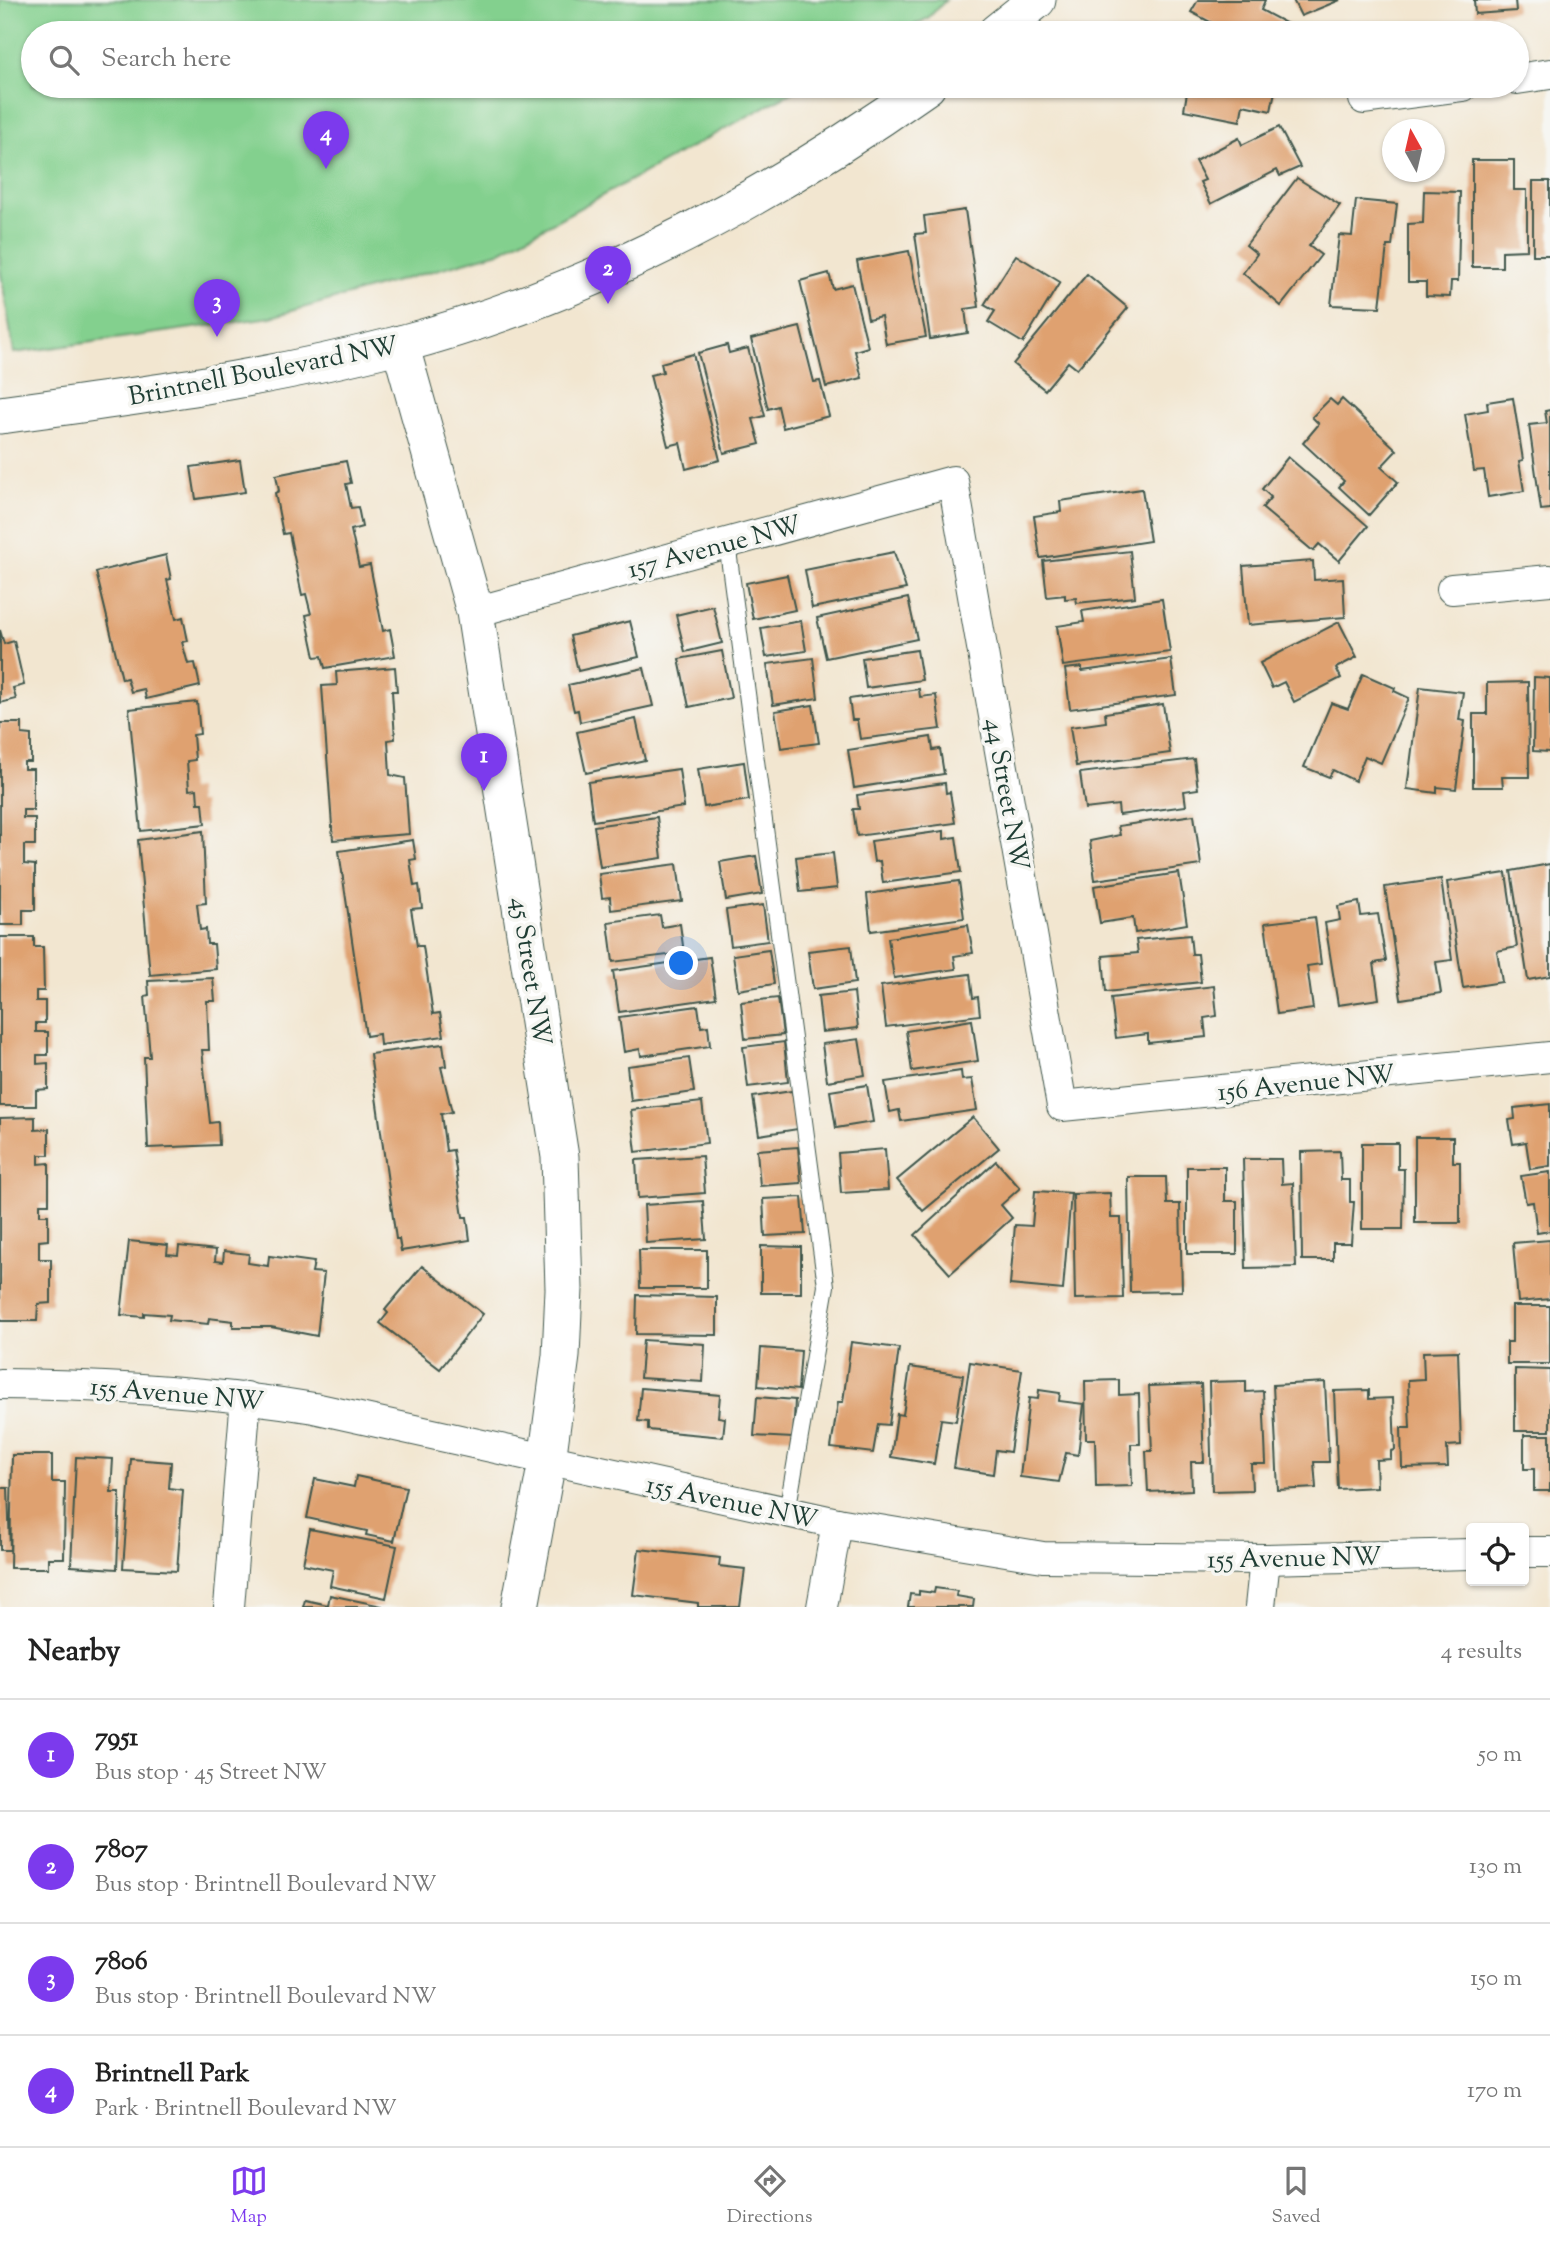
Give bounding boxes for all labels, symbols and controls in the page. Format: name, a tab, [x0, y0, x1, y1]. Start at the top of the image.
search box	[21, 21, 1529, 98]
icon: search	[45, 41, 83, 79]
text: Search here	[101, 41, 231, 78]
pin: 4	[303, 111, 349, 169]
north arrow	[1382, 119, 1445, 182]
pin: 2	[585, 246, 631, 304]
pin: 3	[194, 279, 240, 337]
street label: Brintnell Boulevard NW	[126, 328, 402, 417]
street label: 157 Avenue NW	[624, 507, 806, 589]
street label: 44 Street NW	[974, 715, 1037, 874]
pin: 1	[461, 733, 507, 791]
street label: 45 Street NW	[500, 895, 560, 1048]
your location	[664, 946, 698, 980]
street label: 156 Avenue NW	[1216, 1057, 1397, 1112]
street label: 155 Avenue NW	[88, 1369, 265, 1422]
street label: 155 Avenue NW	[642, 1467, 821, 1540]
map controls	[1466, 1523, 1529, 1586]
button: locate	[1466, 1523, 1529, 1586]
street label: 155 Avenue NW	[1207, 1539, 1382, 1580]
text: Nearby	[28, 1631, 120, 1674]
text: 4 results	[1441, 1636, 1522, 1669]
text: 7951	[95, 1720, 138, 1757]
text: 1	[47, 1739, 55, 1772]
text: 50 m	[1478, 1739, 1522, 1772]
text: Bus stop · 45 Street NW	[95, 1757, 327, 1790]
text: 7807	[95, 1832, 148, 1869]
text: 2	[46, 1851, 56, 1884]
text: 130 m	[1469, 1851, 1522, 1884]
text: Bus stop · Brintnell Boulevard NW	[95, 1869, 436, 1902]
text: 7806	[95, 1944, 148, 1981]
text: 3	[46, 1963, 56, 1996]
text: 150 m	[1470, 1963, 1522, 1996]
text: Bus stop · Brintnell Boulevard NW	[95, 1981, 436, 2014]
text: Brintnell Park	[95, 2056, 249, 2093]
text: 4	[45, 2075, 57, 2108]
text: 170 m	[1467, 2075, 1522, 2108]
text: Park · Brintnell Boulevard NW	[95, 2093, 397, 2126]
tab: Map	[230, 2162, 268, 2231]
tab: Directions	[727, 2162, 812, 2231]
tab: Saved	[1272, 2162, 1320, 2231]

